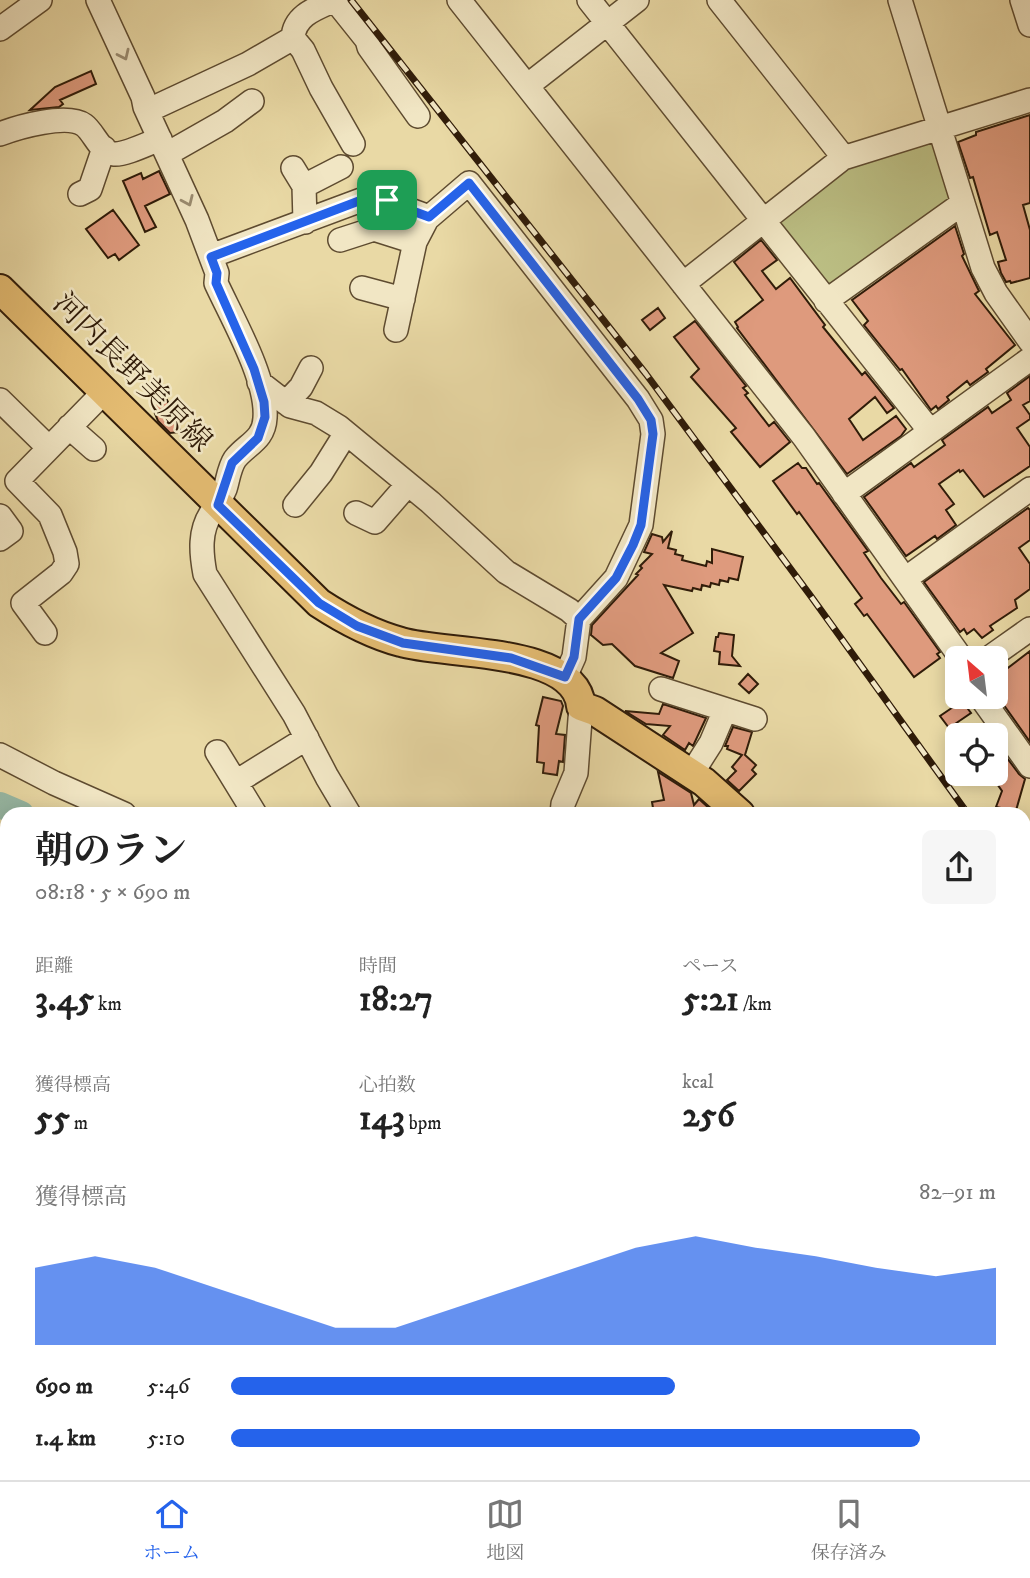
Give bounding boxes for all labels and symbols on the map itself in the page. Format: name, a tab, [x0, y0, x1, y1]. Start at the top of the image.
one-way arrow	[116, 48, 130, 60]
pin	[357, 170, 417, 230]
one-way arrow	[180, 194, 194, 206]
street label: 河内長野美原線	[45, 286, 219, 460]
north arrow	[945, 646, 1008, 709]

